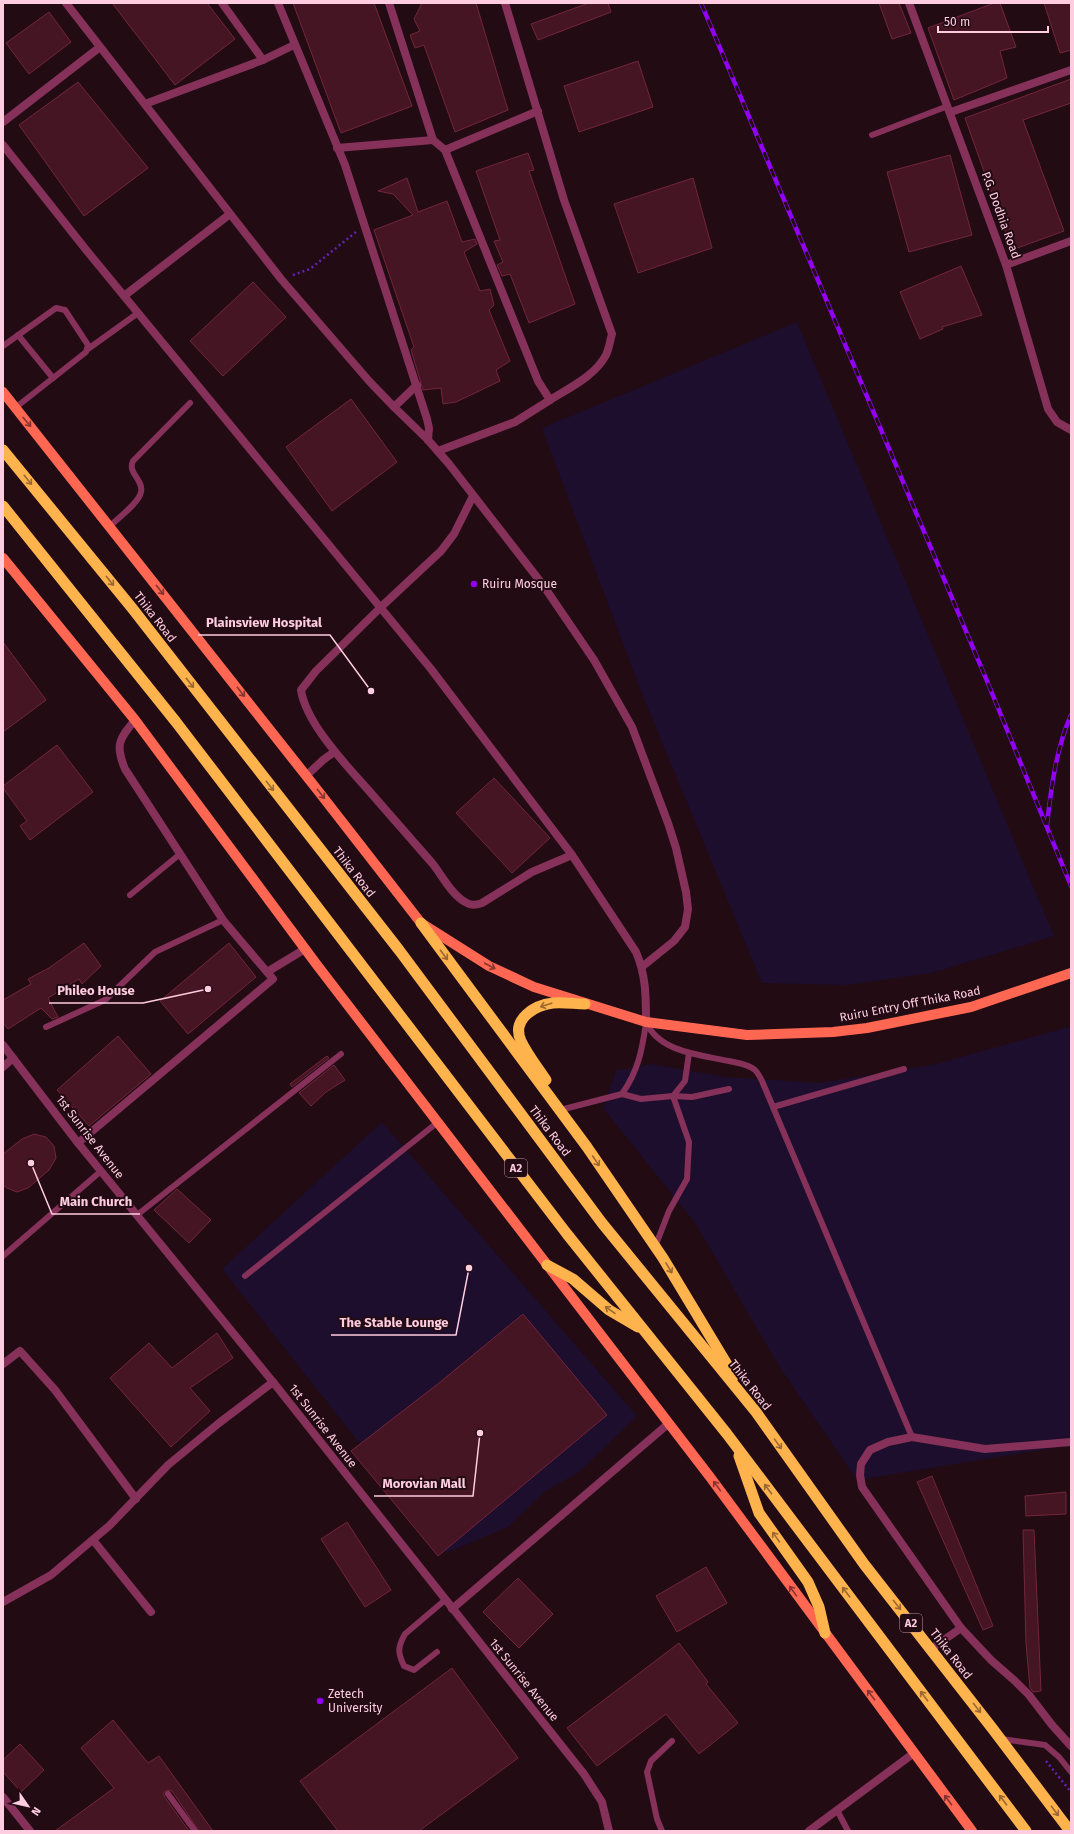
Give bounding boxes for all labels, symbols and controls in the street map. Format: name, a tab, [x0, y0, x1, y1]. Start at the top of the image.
scale bar	[938, 8, 1048, 34]
text: 50 m	[944, 15, 970, 29]
street label: P.G. Dodhia Road	[979, 170, 1023, 260]
one-way arrow	[23, 417, 32, 428]
one-way arrow	[23, 475, 32, 486]
one-way arrow	[105, 576, 114, 587]
place label: Ruiru Mosque	[482, 577, 557, 591]
marker: Ruiru Mosque	[469, 579, 479, 589]
one-way arrow	[156, 584, 165, 595]
street label: Thika Road	[131, 589, 179, 645]
callout: Plainsview Hospital	[198, 610, 330, 635]
text: Plainsview Hospital	[206, 615, 322, 630]
one-way arrow	[186, 678, 195, 689]
one-way arrow	[236, 687, 245, 698]
one-way arrow	[266, 780, 275, 791]
one-way arrow	[317, 789, 326, 800]
street label: Thika Road	[330, 844, 378, 900]
one-way arrow	[440, 949, 448, 960]
one-way arrow	[484, 962, 496, 970]
callout: Phileo House	[49, 978, 143, 1003]
text: Phileo House	[57, 983, 135, 998]
street label: Ruiru Entry Off Thika Road	[838, 983, 982, 1025]
one-way arrow	[540, 1002, 553, 1009]
street label: 1st Sunrise Avenue	[53, 1092, 127, 1182]
street label: Thika Road	[526, 1103, 574, 1159]
one-way arrow	[592, 1155, 600, 1166]
road number: A2	[505, 1159, 527, 1177]
callout: Main Church	[52, 1189, 140, 1214]
text: Main Church	[60, 1194, 132, 1209]
one-way arrow	[665, 1262, 673, 1274]
one-way arrow	[605, 1306, 616, 1314]
callout: The Stable Lounge	[331, 1310, 456, 1335]
text: The Stable Lounge	[340, 1315, 448, 1330]
street label: Thika Road	[726, 1357, 774, 1413]
street label: 1st Sunrise Avenue	[286, 1381, 360, 1471]
one-way arrow	[774, 1438, 782, 1449]
callout: Morovian Mall	[374, 1471, 473, 1496]
text: Morovian Mall	[382, 1476, 466, 1491]
one-way arrow	[712, 1481, 721, 1492]
one-way arrow	[764, 1483, 772, 1494]
one-way arrow	[772, 1532, 780, 1543]
one-way arrow	[789, 1586, 798, 1597]
one-way arrow	[842, 1587, 850, 1598]
one-way arrow	[892, 1600, 901, 1611]
road number: A2	[900, 1614, 922, 1632]
street label: Thika Road	[927, 1626, 975, 1682]
street label: 1st Sunrise Avenue	[486, 1636, 562, 1724]
place label: Zetech University	[328, 1687, 382, 1715]
one-way arrow	[867, 1690, 875, 1701]
one-way arrow	[920, 1691, 928, 1702]
marker: Zetech University	[315, 1696, 325, 1706]
one-way arrow	[972, 1702, 981, 1713]
north arrow	[8, 1786, 48, 1826]
one-way arrow	[944, 1794, 952, 1805]
one-way arrow	[998, 1794, 1007, 1805]
text: N	[28, 1805, 43, 1818]
one-way arrow	[1051, 1806, 1059, 1817]

